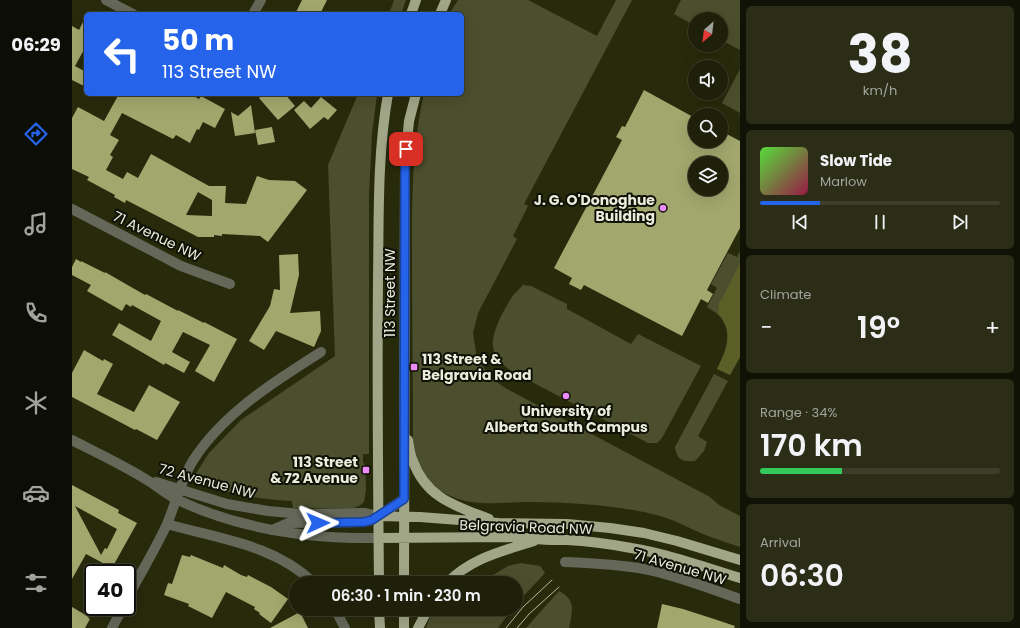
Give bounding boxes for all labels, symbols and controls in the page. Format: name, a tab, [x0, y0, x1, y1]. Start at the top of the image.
north arrow	[688, 12, 728, 52]
map controls	[688, 12, 728, 196]
text: 38	[847, 18, 913, 91]
text: 50 m	[162, 21, 234, 60]
icon: left	[96, 28, 148, 80]
text: 06:29	[11, 32, 61, 57]
text: 113 Street NW	[162, 59, 277, 84]
button: sound	[688, 60, 728, 100]
text: km/h	[863, 81, 897, 100]
button: search	[688, 108, 728, 148]
icon: directions	[22, 120, 50, 148]
pin	[389, 132, 423, 166]
icon: arrive	[395, 138, 417, 160]
text: Slow Tide	[820, 150, 892, 171]
button: layers	[688, 156, 728, 196]
text: Marlow	[820, 172, 867, 191]
place label: J. G. O'Donoghue Building	[534, 190, 655, 226]
marker: J. G. O'Donoghue Building	[658, 203, 668, 213]
street label: 71 Avenue NW	[110, 206, 205, 266]
icon: music	[22, 210, 50, 238]
icon: previous	[789, 211, 811, 233]
icon: pause	[869, 211, 891, 233]
icon: next	[949, 211, 971, 233]
street label: 113 Street NW	[380, 248, 400, 338]
text: Climate	[760, 285, 811, 304]
icon: phone	[22, 299, 50, 327]
text: 19°	[857, 306, 900, 349]
text: −	[760, 312, 772, 343]
text: +	[985, 312, 1000, 343]
place label: 113 Street & Belgravia Road	[422, 349, 531, 385]
marker: 113 Street & Belgravia Road	[409, 362, 419, 372]
icon: climate	[22, 389, 50, 417]
marker: University of Alberta South Campus	[561, 391, 571, 401]
place label: University of Alberta South Campus	[484, 401, 648, 437]
text: Range · 34%	[760, 403, 837, 422]
text: 170 km	[760, 424, 863, 467]
place label: 113 Street & 72 Avenue	[270, 452, 358, 488]
street label: 72 Avenue NW	[156, 458, 258, 504]
marker: 113 Street & 72 Avenue	[361, 465, 371, 475]
icon: car	[22, 479, 50, 507]
position arrow	[297, 502, 339, 544]
street label: Belgravia Road NW	[459, 515, 593, 539]
text: Arrival	[760, 533, 801, 552]
street label: 71 Avenue NW	[631, 544, 729, 590]
text: 06:30	[760, 554, 844, 597]
speed limit sign: 40	[84, 564, 136, 616]
icon: filters	[22, 569, 50, 597]
text: 06:30 · 1 min · 230 m	[331, 585, 481, 606]

